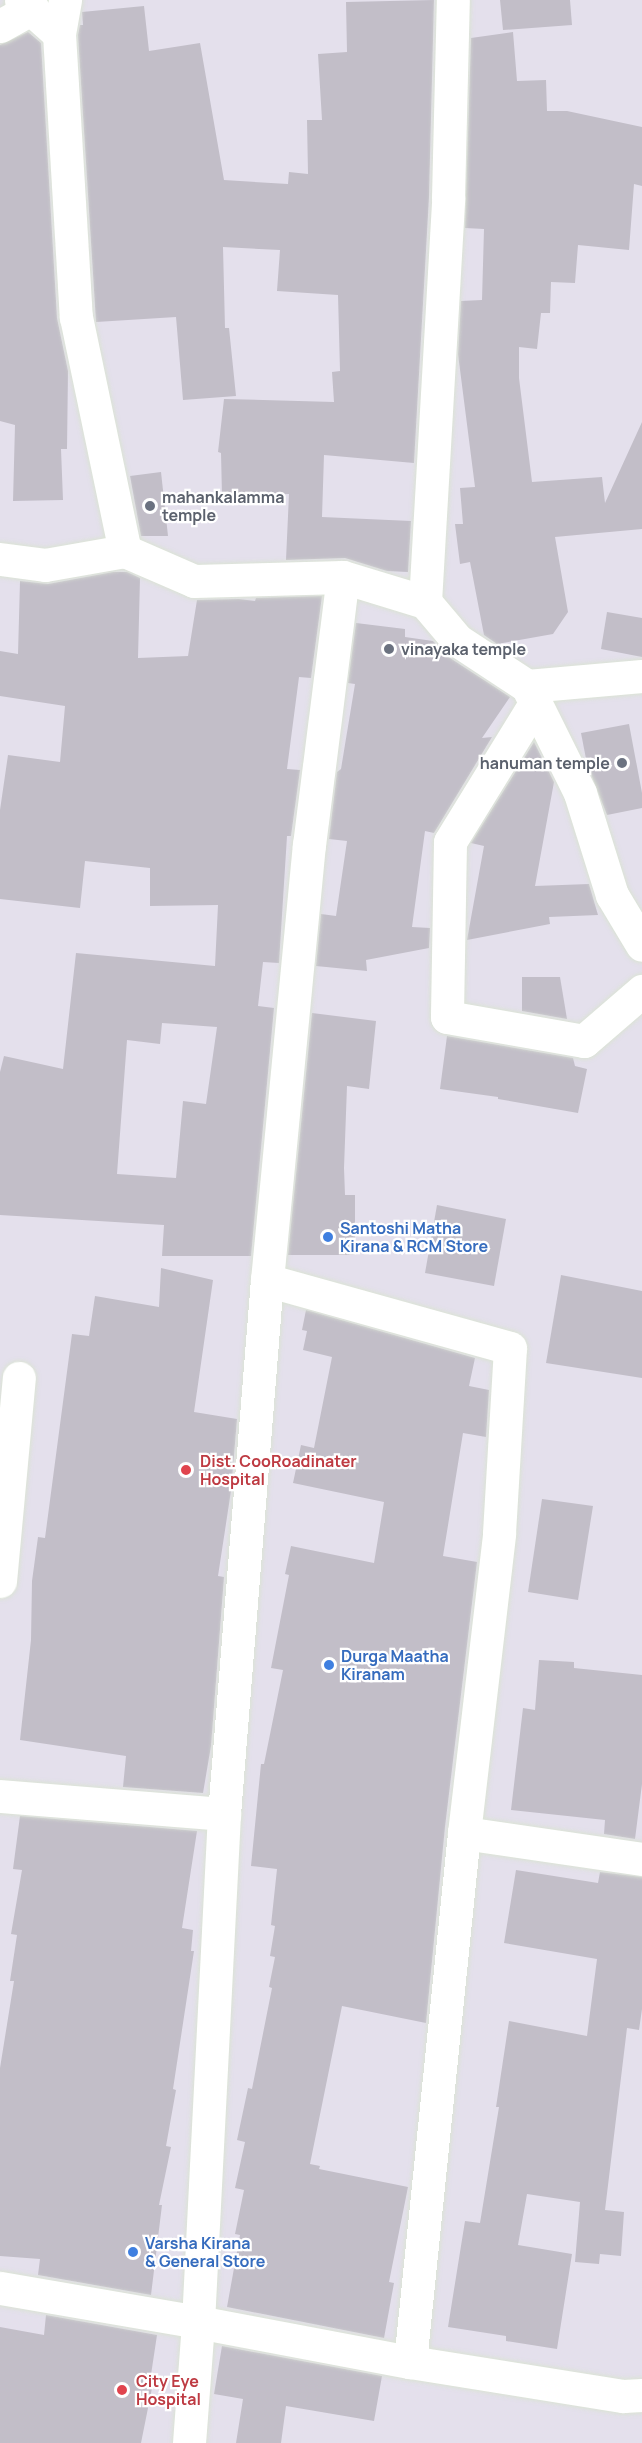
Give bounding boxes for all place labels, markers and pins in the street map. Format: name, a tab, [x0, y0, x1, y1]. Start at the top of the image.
place label: mahankalamma temple	[162, 487, 284, 525]
marker: mahankalamma temple	[143, 499, 157, 513]
place label: vinayaka temple	[401, 639, 526, 659]
marker: vinayaka temple	[382, 642, 396, 656]
place label: hanuman temple	[480, 753, 610, 773]
marker: hanuman temple	[615, 756, 629, 770]
place label: Santoshi Matha Kirana & RCM Store	[340, 1218, 488, 1256]
marker: Santoshi Matha Kirana & RCM Store	[321, 1230, 335, 1244]
place label: Dist. CooRoadinater Hospital	[200, 1451, 357, 1489]
marker: Dist. CooRoadinater Hospital	[177, 1461, 195, 1479]
place label: Durga Maatha Kiranam	[341, 1646, 449, 1684]
marker: Durga Maatha Kiranam	[322, 1658, 336, 1672]
place label: Varsha Kirana & General Store	[145, 2233, 265, 2271]
marker: Varsha Kirana & General Store	[126, 2245, 140, 2259]
place label: City Eye Hospital	[136, 2371, 201, 2409]
marker: City Eye Hospital	[113, 2381, 131, 2399]

